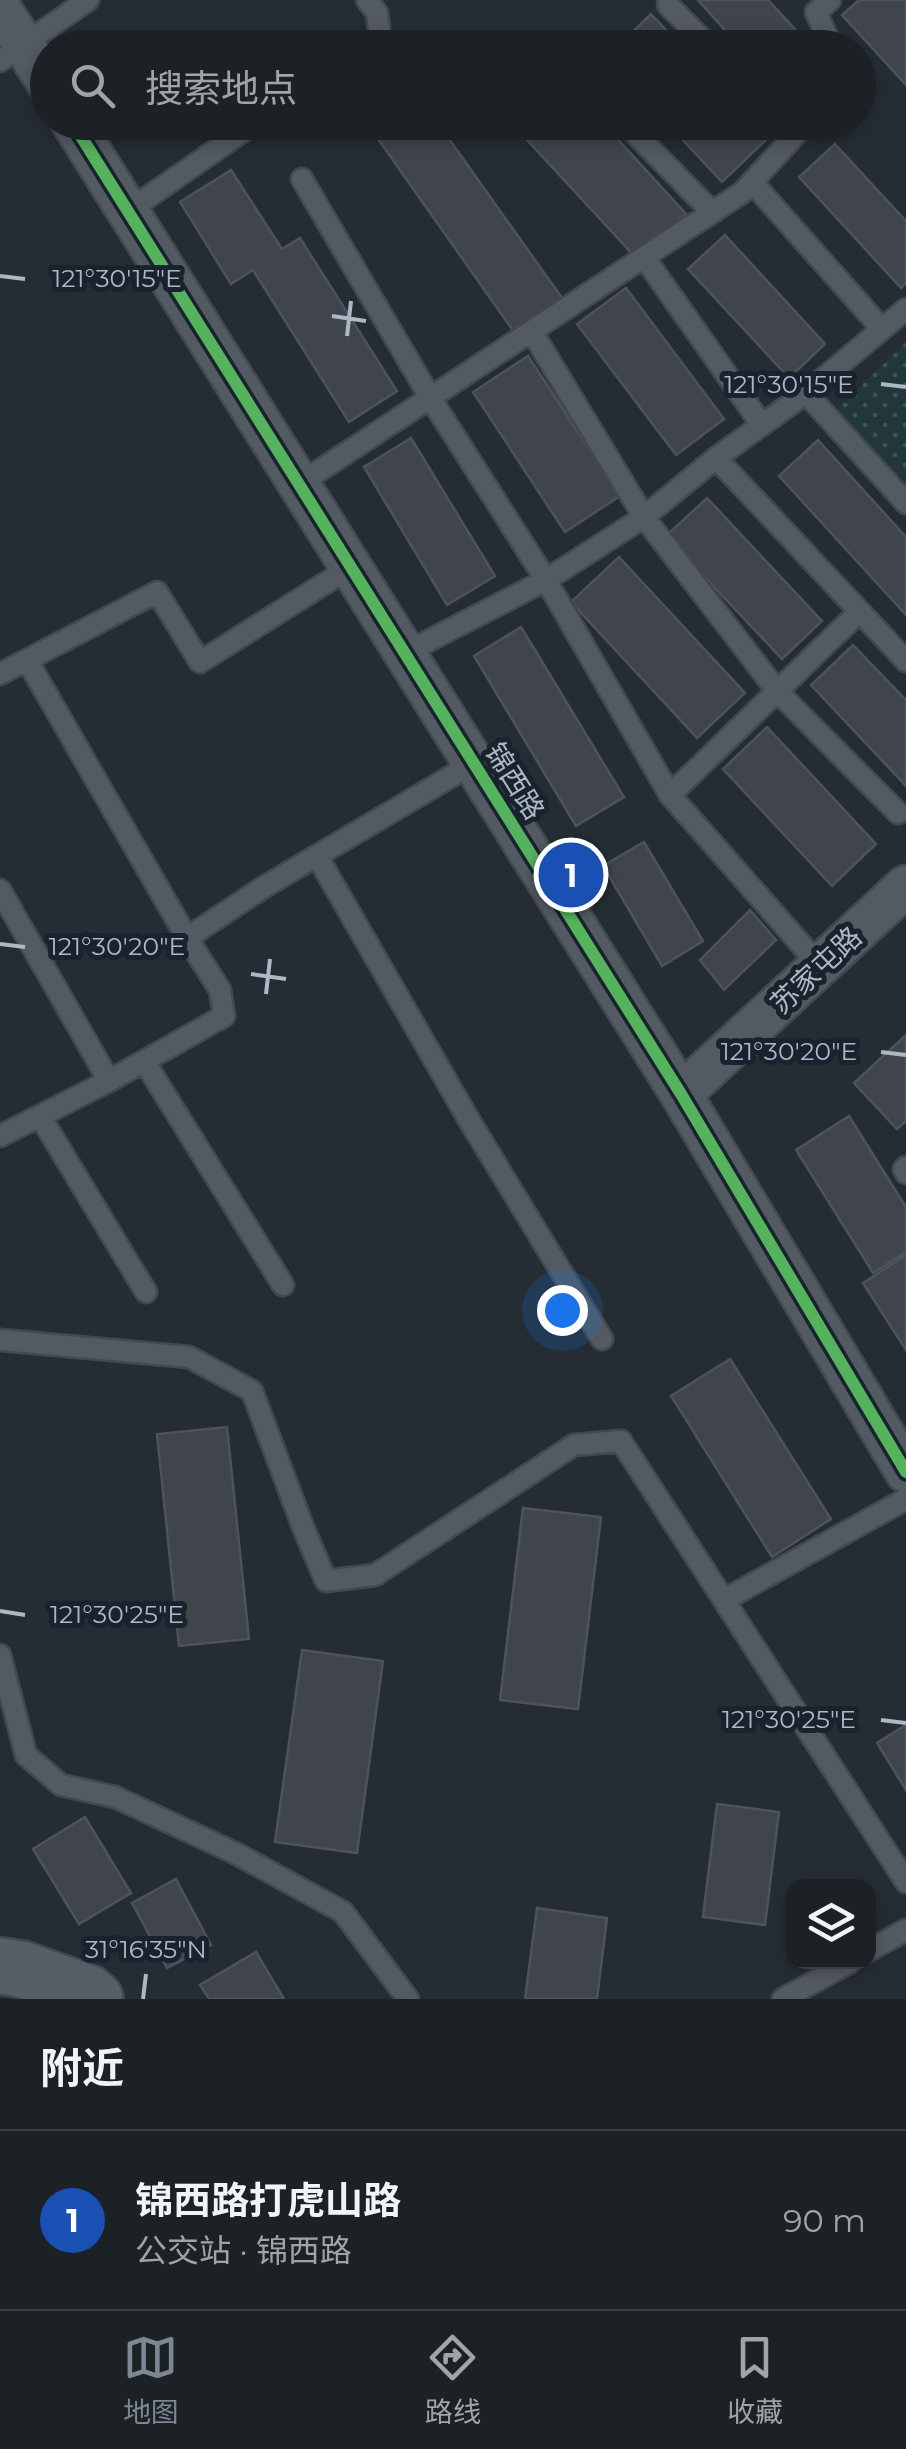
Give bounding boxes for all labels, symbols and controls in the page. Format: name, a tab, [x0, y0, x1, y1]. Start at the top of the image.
search box	[30, 30, 876, 140]
icon: search	[65, 58, 120, 113]
text: 搜索地点	[145, 65, 297, 112]
text: 121°30'15"E	[52, 263, 182, 293]
text: 121°30'15"E	[724, 369, 854, 399]
street label: 锦西路	[478, 736, 552, 826]
pin: 1	[538, 838, 604, 912]
street label: 苏家屯路	[763, 919, 869, 1021]
text: 121°30'20"E	[49, 931, 185, 961]
text: 121°30'20"E	[721, 1036, 857, 1066]
your location	[537, 1285, 588, 1336]
text: 121°30'25"E	[50, 1599, 184, 1629]
text: 121°30'25"E	[722, 1704, 856, 1734]
map controls	[786, 1879, 876, 1969]
button: layers	[786, 1879, 876, 1969]
text: 31°16'35"N	[85, 1934, 207, 1964]
text: 附近	[40, 2042, 124, 2094]
text: 锦西路打虎山路	[135, 2177, 401, 2224]
text: 1	[66, 2201, 79, 2240]
text: 90 m	[783, 2201, 866, 2240]
text: 公交站 · 锦西路	[135, 2231, 352, 2270]
tab: 地图	[123, 2330, 179, 2430]
tab: 路线	[425, 2330, 481, 2430]
tab: 收藏	[727, 2330, 783, 2430]

